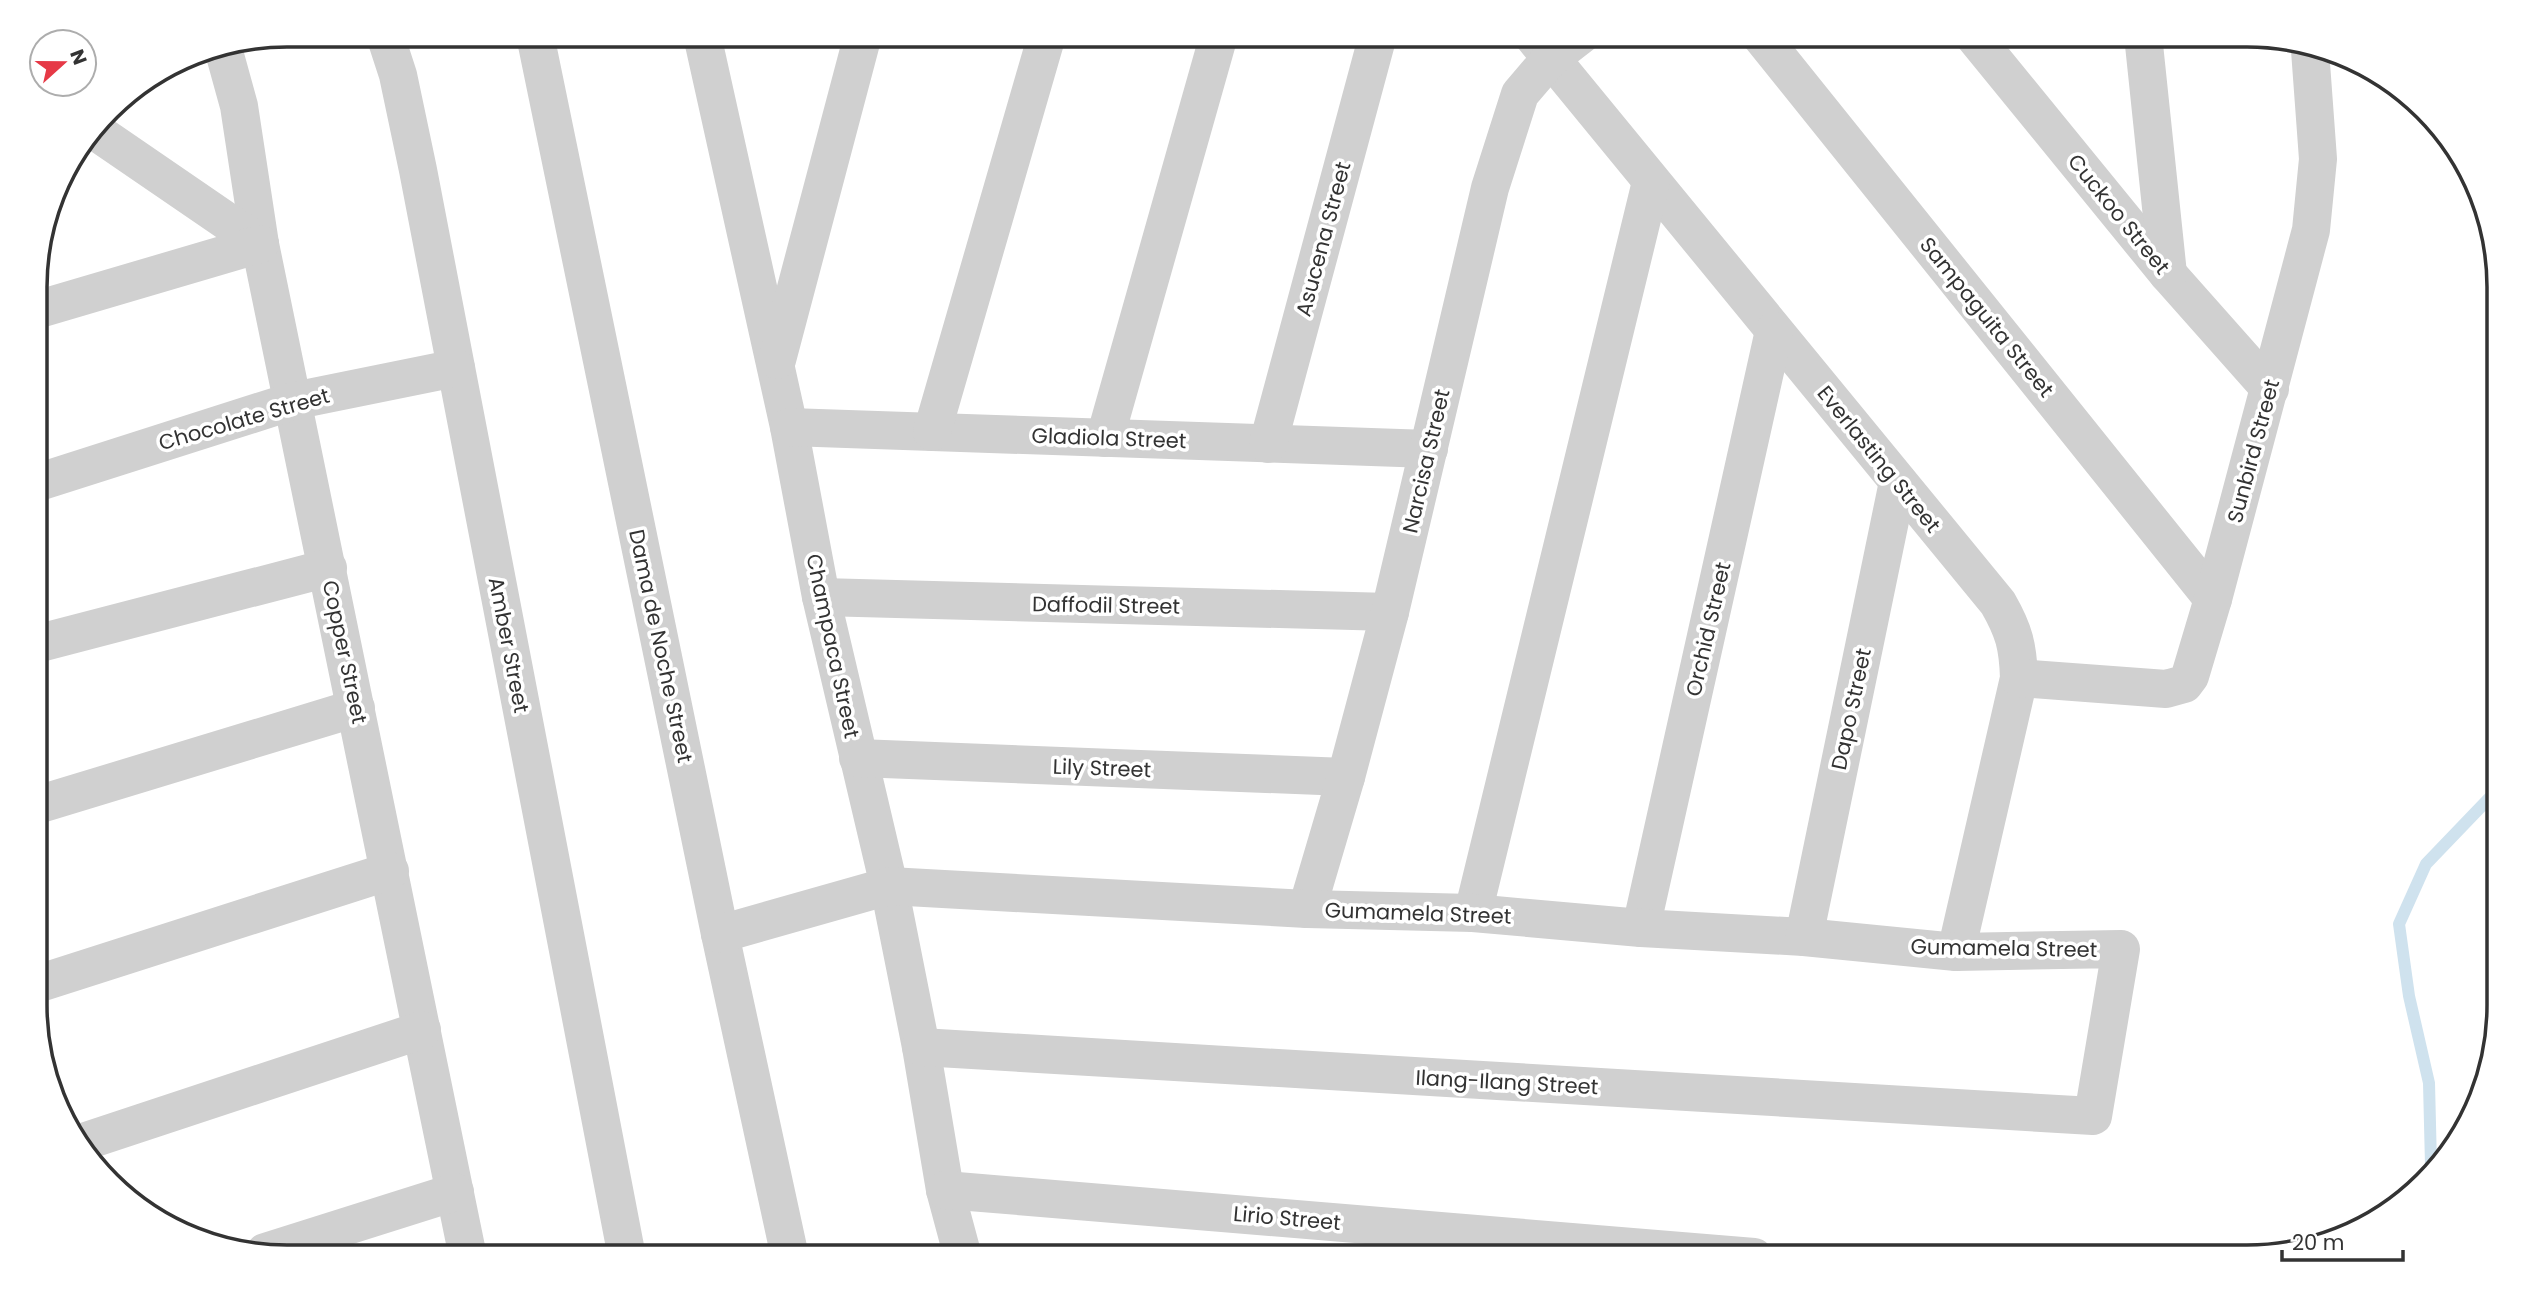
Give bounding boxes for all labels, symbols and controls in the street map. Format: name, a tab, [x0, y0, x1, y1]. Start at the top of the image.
north arrow	[28, 28, 98, 98]
text: N	[63, 46, 94, 69]
street label: Cuckoo Street	[2061, 148, 2177, 280]
street label: Asucena Street	[1288, 158, 1358, 320]
street label: Sampaguita Street	[1913, 231, 2061, 403]
street label: Sunbird Street	[2220, 376, 2286, 526]
street label: Everlasting Street	[1811, 379, 1947, 539]
street label: Chocolate Street	[155, 381, 333, 457]
street label: Narcisa Street	[1395, 386, 1457, 536]
street label: Gladiola Street	[1031, 421, 1187, 455]
street label: Dama de Noche Street	[622, 527, 700, 765]
street label: Champaca Street	[799, 551, 867, 741]
street label: Orchid Street	[1678, 559, 1738, 699]
street label: Amber Street	[482, 575, 536, 715]
street label: Copper Street	[316, 578, 374, 726]
street label: Daffodil Street	[1032, 589, 1180, 621]
street label: Dapo Street	[1824, 645, 1878, 773]
street label: Lily Street	[1052, 752, 1152, 784]
street label: Gumamela Street	[1324, 895, 1512, 931]
street label: Gumamela Street	[1910, 932, 2098, 964]
street label: Ilang-Ilang Street	[1415, 1063, 1599, 1101]
street label: Lirio Street	[1232, 1199, 1342, 1237]
scale bar	[2282, 1218, 2403, 1262]
text: 20 m	[2292, 1228, 2345, 1257]

